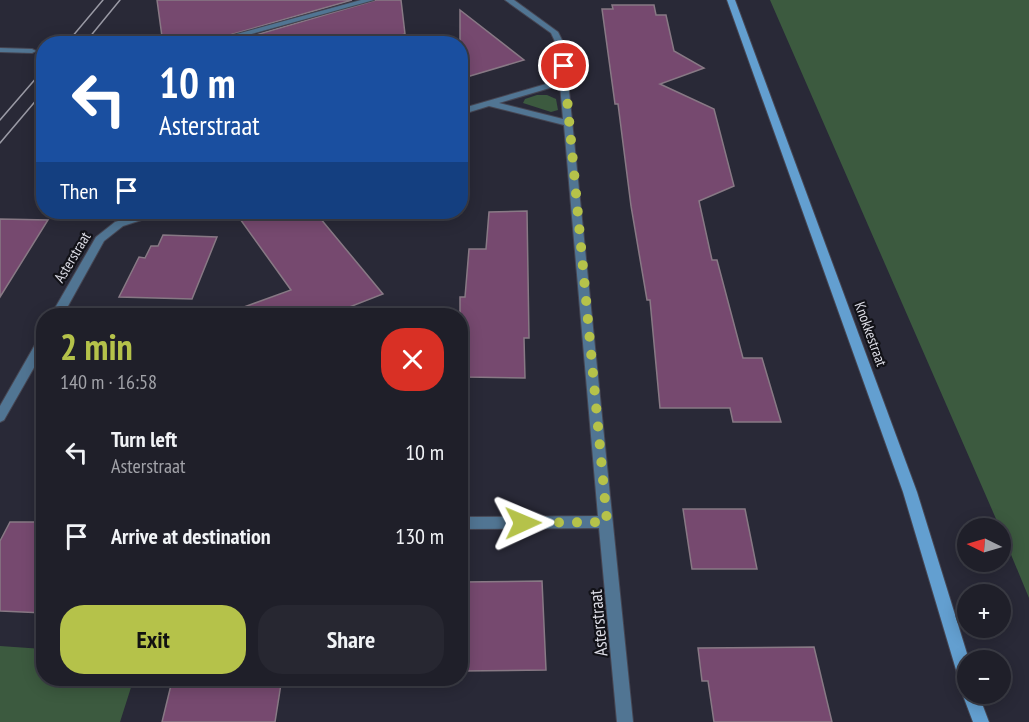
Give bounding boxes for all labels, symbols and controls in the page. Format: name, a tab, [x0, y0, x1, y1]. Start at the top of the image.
pin	[538, 40, 589, 91]
icon: arrive	[547, 49, 580, 82]
text: 10 m	[159, 55, 236, 110]
icon: left	[60, 60, 138, 138]
text: Asterstraat	[159, 108, 260, 142]
icon: arrive	[110, 174, 143, 207]
text: Then	[60, 177, 98, 205]
street label: Asterstraat	[49, 228, 95, 286]
street label: Knokkestraat	[851, 299, 891, 369]
text: 2 min	[60, 323, 133, 370]
button: close	[381, 328, 444, 391]
text: 140 m · 16:58	[60, 369, 157, 395]
text: Turn left	[111, 425, 177, 453]
icon: left	[60, 436, 93, 469]
text: 10 m	[405, 438, 444, 466]
text: Asterstraat	[111, 453, 186, 479]
position arrow	[491, 491, 555, 555]
north arrow	[957, 518, 1011, 572]
map controls	[957, 518, 1011, 704]
icon: arrive	[60, 520, 93, 553]
text: Arrive at destination	[111, 522, 271, 550]
text: 130 m	[395, 522, 444, 550]
button: +	[957, 584, 1011, 638]
street label: Asterstraat	[584, 589, 612, 657]
button: Exit	[60, 605, 246, 674]
button: Share	[258, 605, 444, 674]
button: −	[957, 650, 1011, 704]

